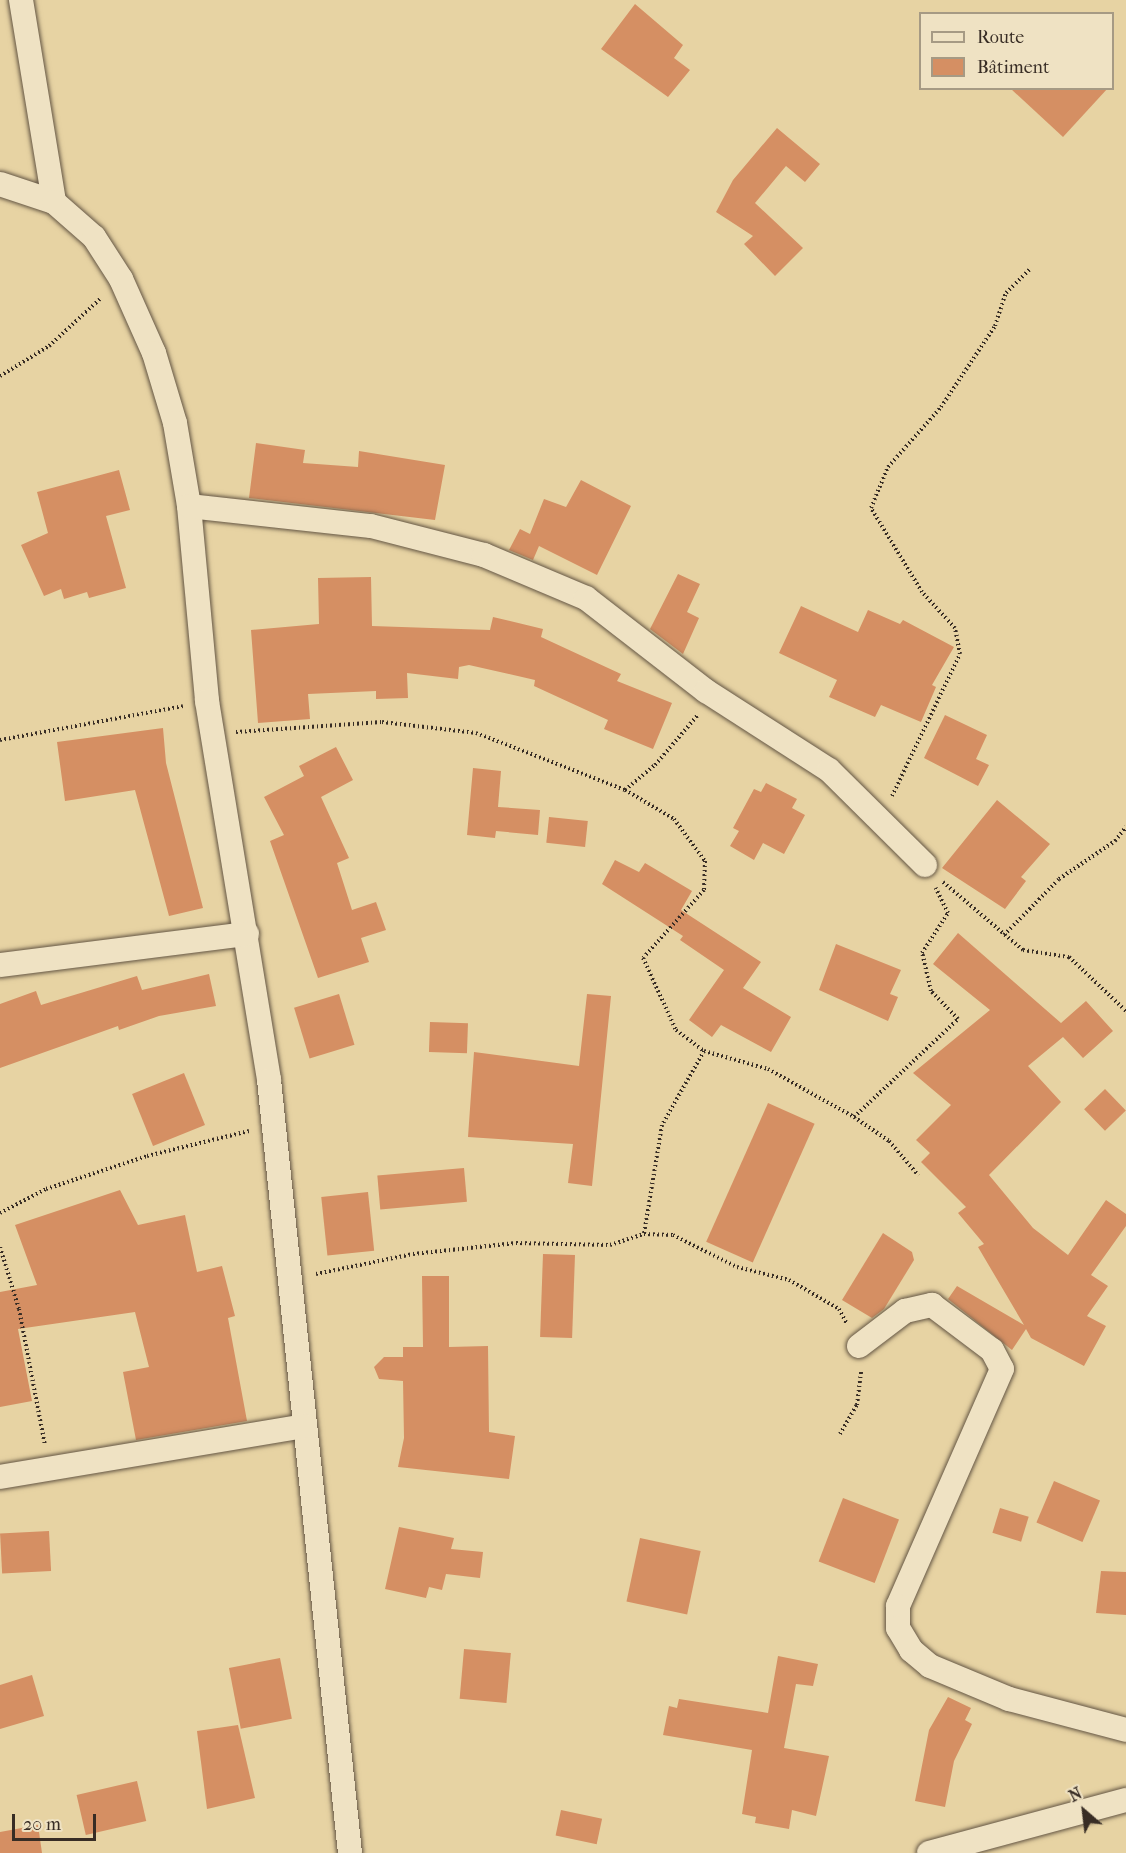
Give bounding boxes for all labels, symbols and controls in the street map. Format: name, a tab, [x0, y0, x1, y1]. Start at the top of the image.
legend	[919, 12, 1114, 90]
text: Route	[977, 27, 1024, 48]
text: Bâtiment	[977, 57, 1049, 78]
north arrow	[1054, 1781, 1114, 1841]
text: N	[1065, 1783, 1085, 1806]
scale bar	[15, 1802, 99, 1840]
text: 20 m	[23, 1814, 61, 1835]

